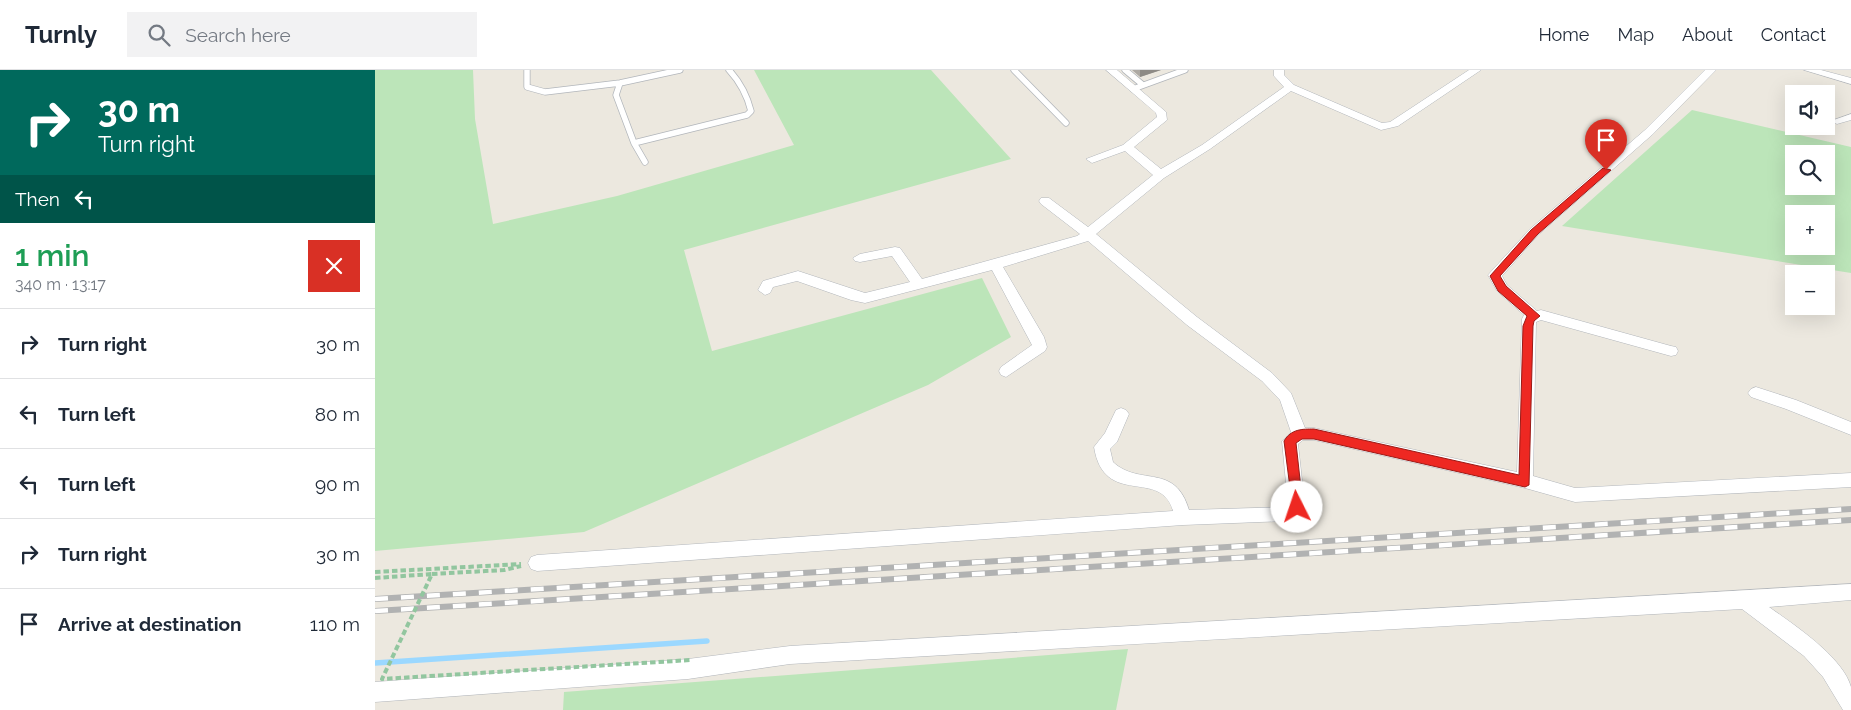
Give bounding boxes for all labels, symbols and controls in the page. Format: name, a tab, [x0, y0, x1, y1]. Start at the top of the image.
search box	[127, 12, 477, 57]
text: Turnly	[25, 20, 97, 49]
icon: search	[145, 21, 173, 49]
text: Search here	[185, 24, 291, 46]
text: Home	[1538, 24, 1589, 45]
text: Map	[1617, 24, 1654, 45]
text: About	[1682, 24, 1733, 45]
text: Contact	[1761, 24, 1826, 45]
map controls	[1785, 85, 1835, 315]
button: sound	[1785, 85, 1835, 135]
text: 30 m	[98, 89, 180, 130]
icon: right	[15, 90, 80, 155]
pin	[1585, 119, 1627, 170]
icon: arrive	[1592, 126, 1620, 154]
text: Turn right	[98, 131, 195, 157]
button: search	[1785, 145, 1835, 195]
icon: left	[70, 185, 98, 213]
text: Then	[15, 188, 60, 210]
button: +	[1785, 205, 1835, 255]
text: 1 min	[15, 238, 90, 273]
button: close	[308, 240, 360, 292]
button: −	[1785, 265, 1835, 315]
text: 340 m · 13:17	[15, 275, 106, 294]
icon: right	[15, 330, 43, 358]
text: Turn right	[58, 333, 147, 355]
text: 30 m	[316, 333, 360, 355]
icon: left	[15, 400, 43, 428]
text: Turn left	[58, 403, 135, 425]
text: 80 m	[315, 403, 360, 425]
icon: left	[15, 470, 43, 498]
text: Turn left	[58, 473, 135, 495]
text: 90 m	[315, 473, 360, 495]
position arrow	[1270, 480, 1322, 532]
icon: right	[15, 540, 43, 568]
text: Turn right	[58, 543, 147, 565]
text: 30 m	[316, 543, 360, 565]
icon: arrive	[15, 610, 43, 638]
text: Arrive at destination	[58, 613, 242, 635]
text: 110 m	[310, 613, 360, 635]

